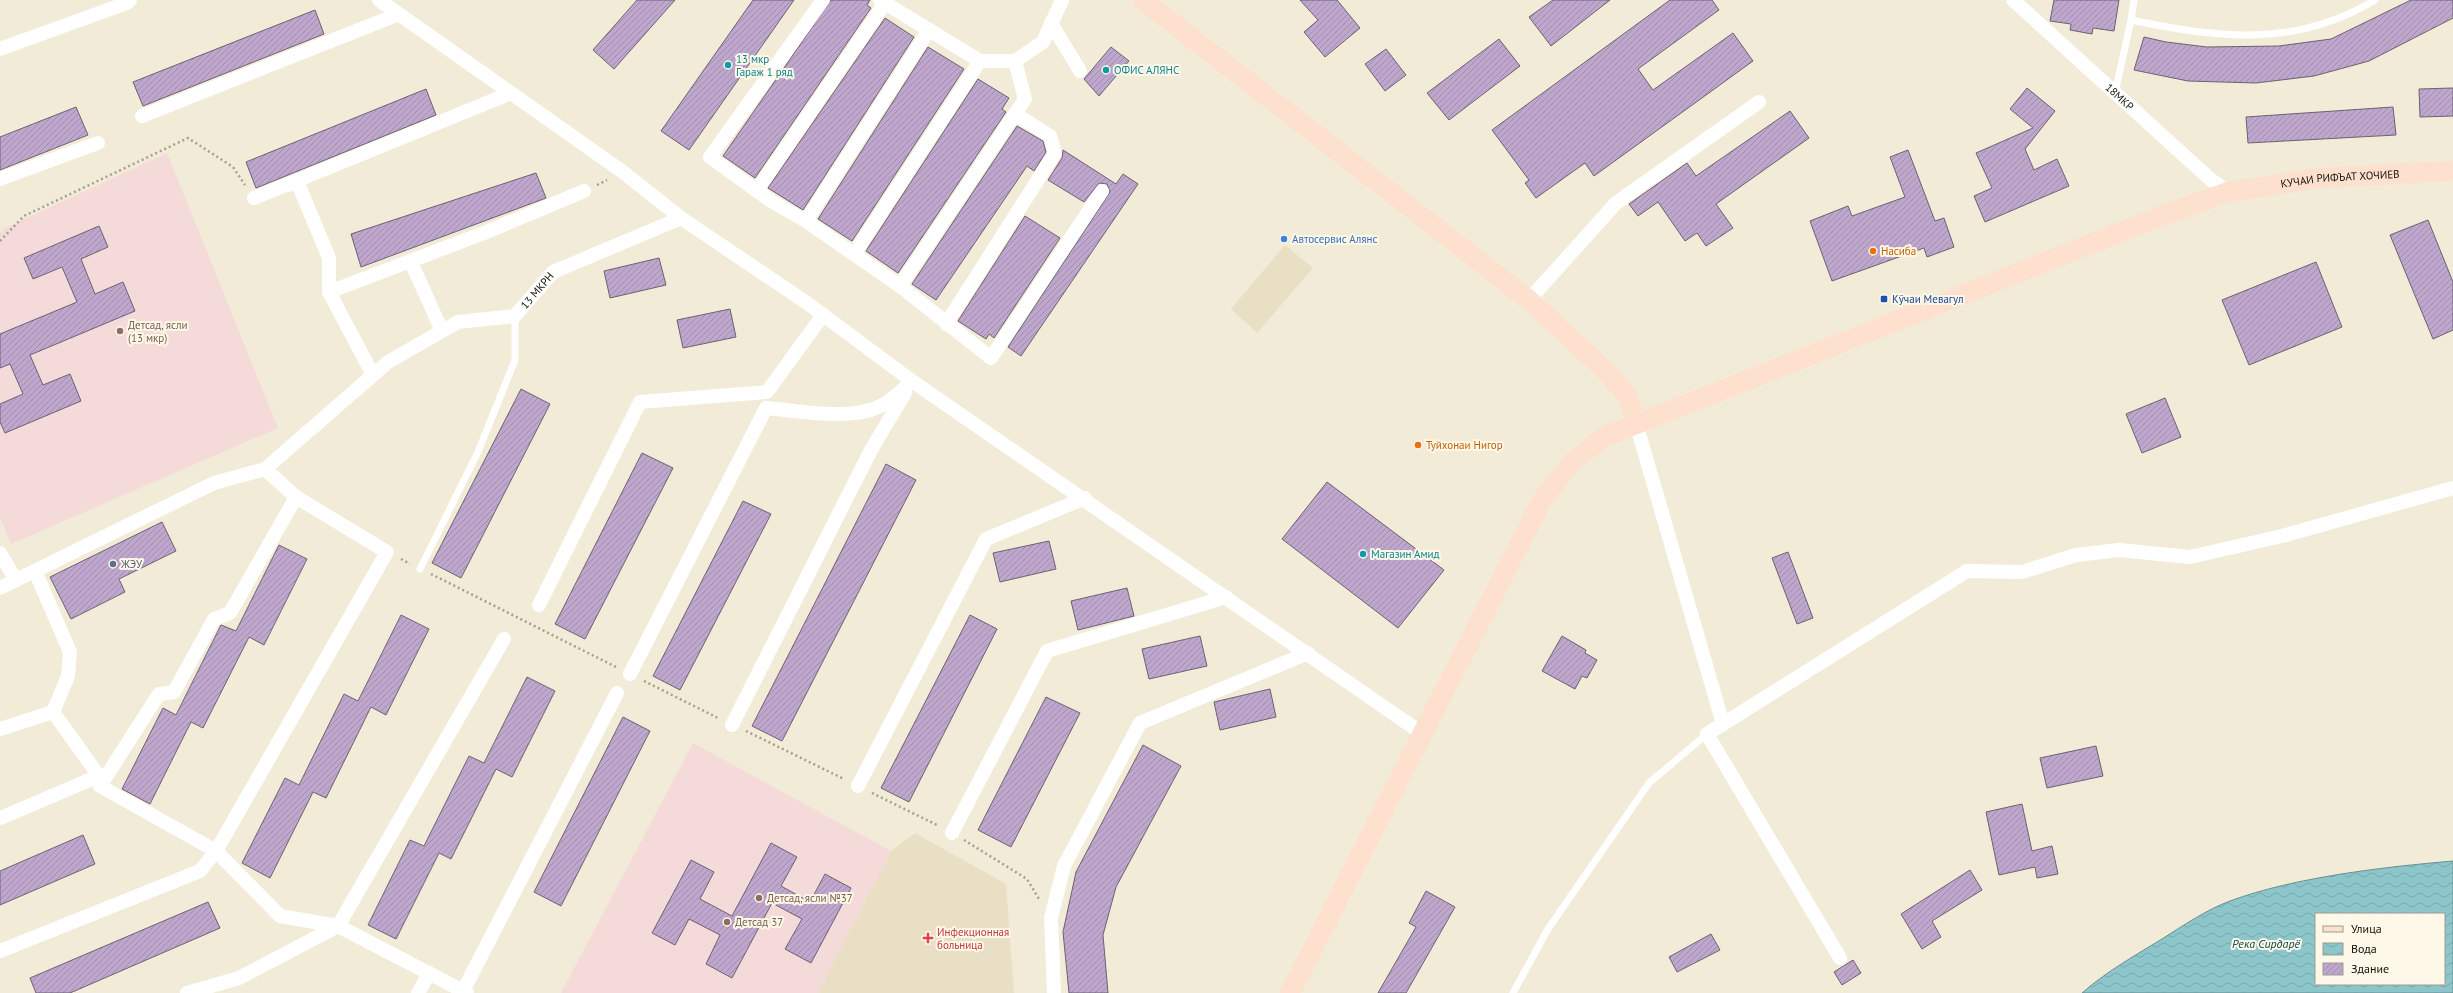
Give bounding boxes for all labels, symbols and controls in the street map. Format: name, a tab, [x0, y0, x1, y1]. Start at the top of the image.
place label: 13 мкр Гараж 1 ряд	[736, 52, 793, 79]
marker: 13 мкр Гараж 1 ряд	[723, 60, 733, 70]
place label: ОФИС АЛЯНС	[1114, 63, 1179, 77]
marker: ОФИС АЛЯНС	[1101, 65, 1111, 75]
street label: 18МКР	[2102, 80, 2137, 113]
street label: КУЧАИ РИФЪАТ ХОЧИЕВ	[2279, 167, 2400, 191]
place label: Автосервис Алянс	[1292, 232, 1377, 246]
marker: Автосервис Алянс	[1279, 234, 1289, 244]
place label: Насиба	[1881, 244, 1916, 258]
marker: Насиба	[1868, 246, 1878, 256]
street label: 13 МКРН	[517, 269, 557, 312]
place label: Кӯчаи Мевагул	[1892, 292, 1963, 306]
marker: Кӯчаи Мевагул	[1879, 294, 1889, 304]
place label: Детсад, ясли (13 мкр)	[128, 318, 188, 345]
marker: Детсад, ясли (13 мкр)	[115, 326, 125, 336]
place label: Туйхонаи Нигор	[1426, 438, 1503, 452]
marker: Туйхонаи Нигор	[1413, 440, 1423, 450]
place label: Магазин Амид	[1371, 547, 1440, 561]
marker: Магазин Амид	[1358, 549, 1368, 559]
place label: ЖЭУ	[120, 557, 143, 571]
marker: ЖЭУ	[108, 559, 118, 569]
place label: Детсад, ясли №37	[767, 891, 853, 905]
marker: Детсад, ясли №37	[754, 893, 764, 903]
legend	[2315, 913, 2445, 985]
place label: Детсад 37	[735, 915, 783, 929]
marker: Детсад 37	[722, 917, 732, 927]
text: Улица	[2351, 921, 2382, 936]
place label: Инфекционная больница	[937, 925, 1009, 952]
marker: Инфекционная больница	[922, 932, 934, 944]
water label: Река Сирдарё	[2232, 936, 2300, 951]
text: Вода	[2351, 941, 2377, 956]
text: Здание	[2351, 961, 2389, 976]

